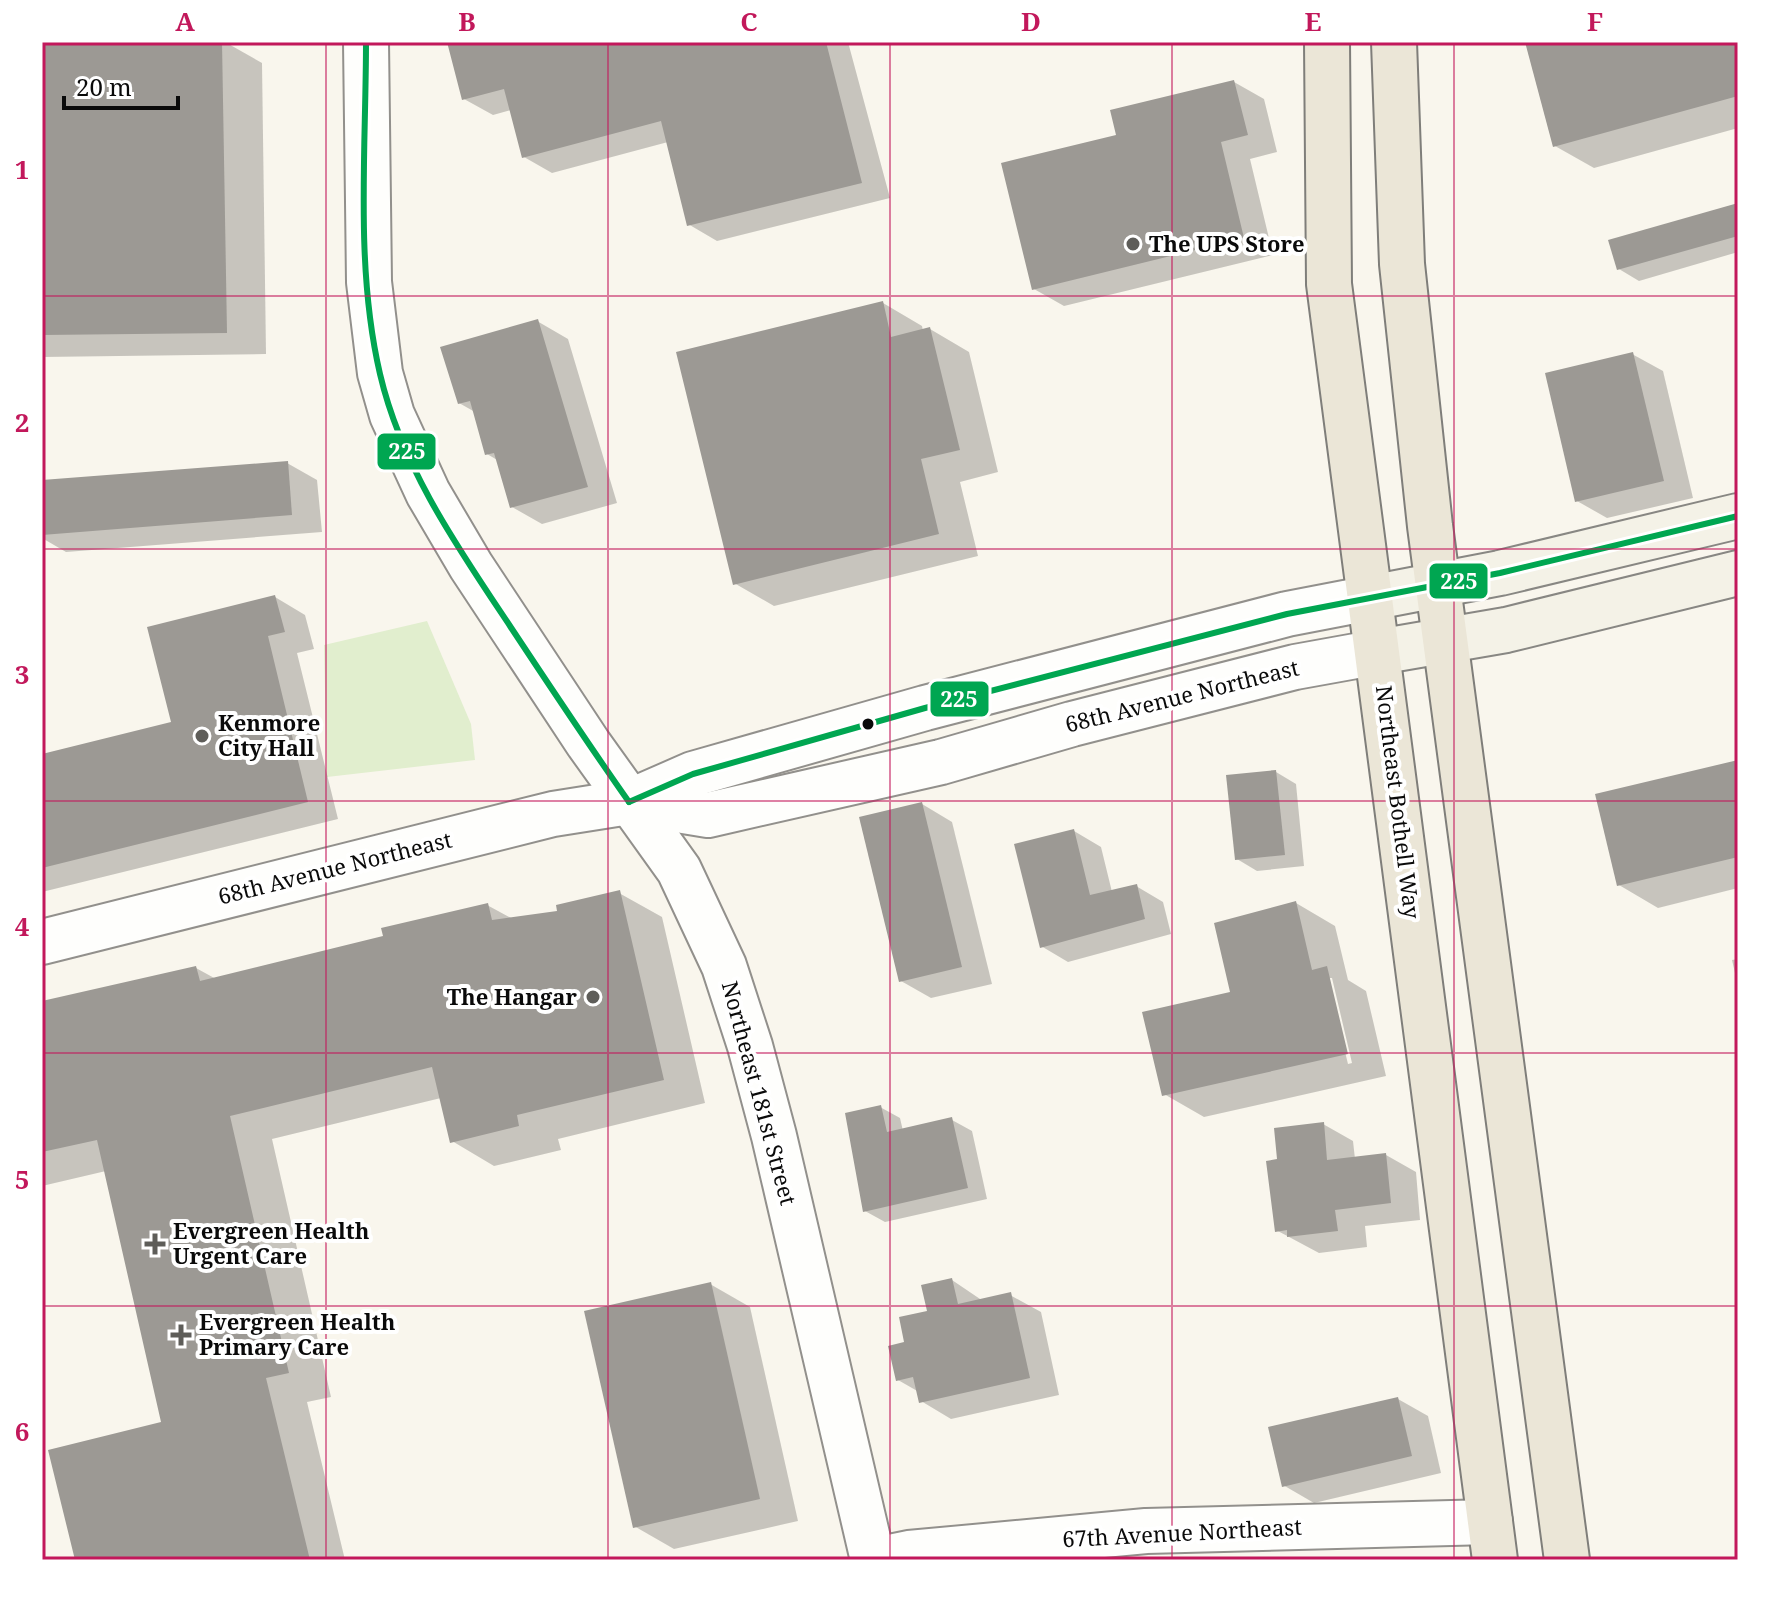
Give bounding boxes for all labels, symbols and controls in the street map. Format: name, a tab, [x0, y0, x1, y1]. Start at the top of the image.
text: A	[175, 3, 195, 39]
text: B	[458, 3, 476, 39]
text: C	[740, 3, 758, 39]
text: D	[1021, 3, 1041, 39]
text: E	[1305, 3, 1322, 39]
text: F	[1587, 3, 1603, 39]
scale bar	[64, 60, 178, 110]
text: 20 m	[76, 70, 132, 103]
text: 1	[15, 151, 29, 187]
place label: The UPS Store	[1149, 228, 1305, 258]
marker: The UPS Store	[1124, 235, 1142, 253]
text: 2	[15, 404, 29, 440]
line badge: 225	[376, 432, 437, 471]
text: 225	[388, 435, 426, 465]
line badge: 225	[1428, 562, 1489, 600]
text: 225	[1440, 565, 1478, 595]
street label: 68th Avenue Northeast	[1062, 651, 1302, 739]
text: 3	[15, 656, 29, 692]
line badge: 225	[929, 680, 990, 718]
text: 225	[940, 683, 978, 713]
street label: Northeast Bothell Way	[1370, 683, 1428, 921]
place label: Kenmore City Hall	[218, 707, 320, 762]
unlabelled marker	[860, 716, 876, 732]
marker: Kenmore City Hall	[193, 727, 211, 745]
street label: 68th Avenue Northeast	[215, 823, 455, 911]
text: 4	[15, 908, 30, 944]
street label: Northeast 181st Street	[716, 977, 804, 1208]
place label: The Hangar	[447, 981, 577, 1011]
marker: The Hangar	[584, 988, 602, 1006]
text: 5	[15, 1161, 29, 1197]
place label: Evergreen Health Urgent Care	[173, 1215, 370, 1270]
marker: Evergreen Health Urgent Care	[144, 1233, 166, 1255]
place label: Evergreen Health Primary Care	[199, 1306, 396, 1361]
marker: Evergreen Health Primary Care	[170, 1324, 192, 1346]
text: 6	[15, 1413, 29, 1449]
street label: 67th Avenue Northeast	[1061, 1511, 1303, 1553]

